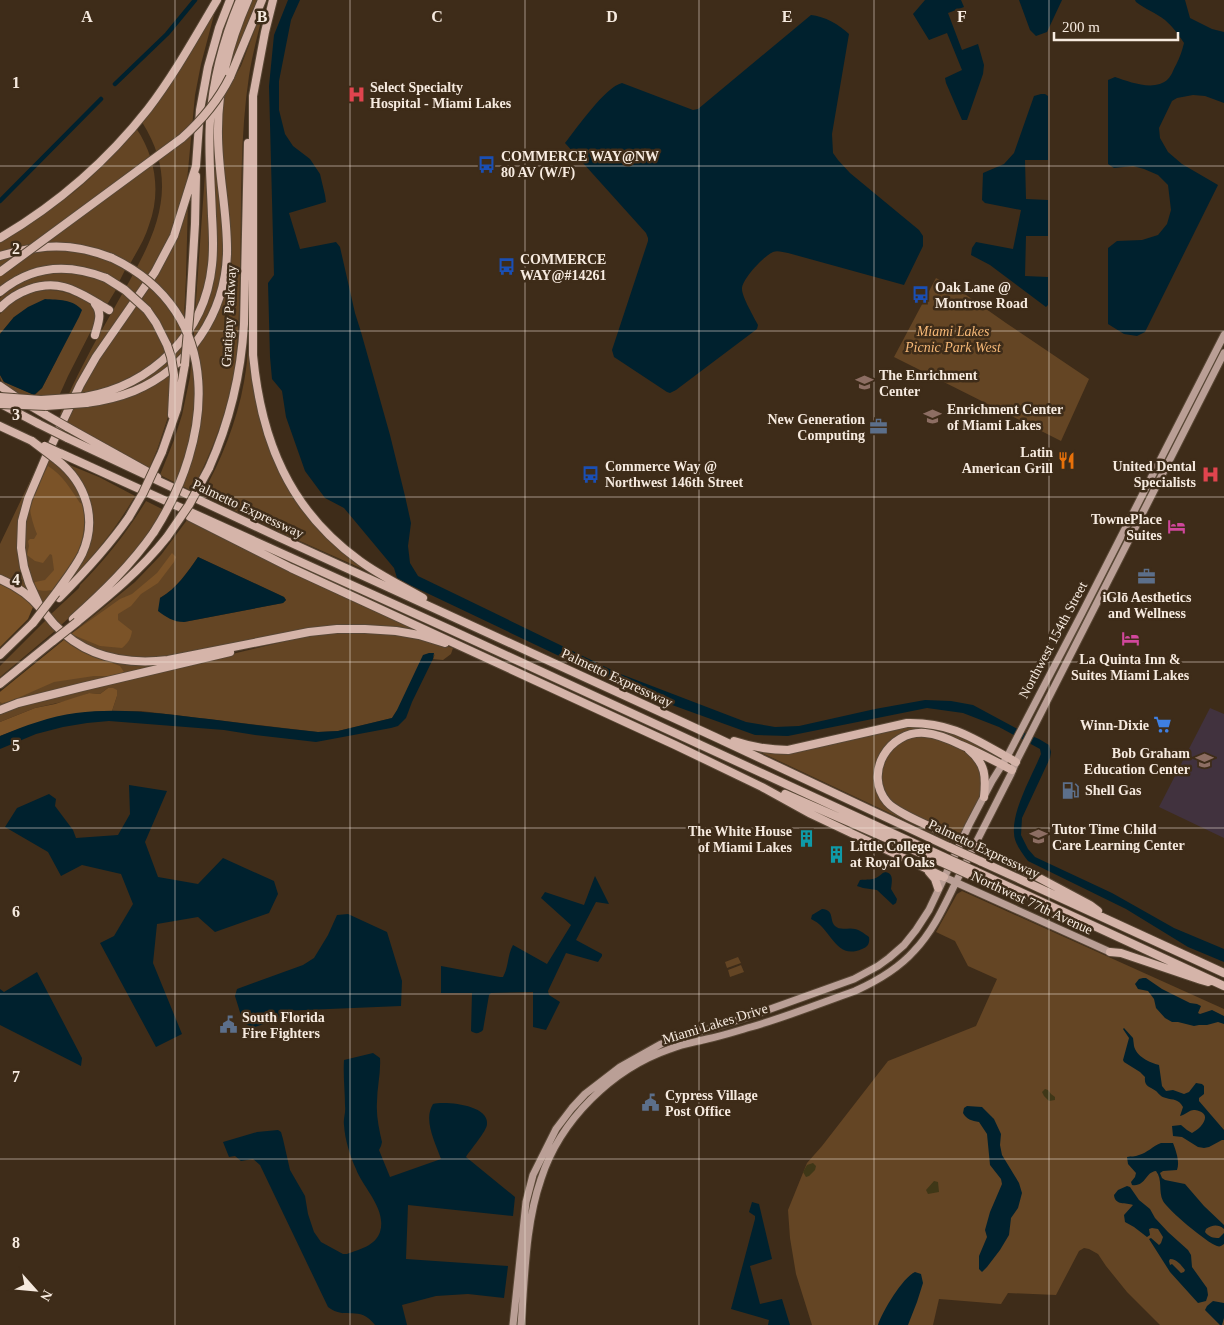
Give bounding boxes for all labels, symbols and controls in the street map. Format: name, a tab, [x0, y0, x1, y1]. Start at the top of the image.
text: A	[81, 8, 93, 25]
text: B	[257, 8, 268, 25]
text: C	[431, 8, 443, 25]
text: D	[606, 8, 618, 25]
text: E	[782, 8, 792, 25]
text: F	[957, 8, 967, 25]
scale bar	[1054, 10, 1178, 42]
text: 200 m	[1062, 19, 1100, 35]
text: 1	[12, 74, 20, 91]
place label: Select Specialty Hospital - Miami Lakes	[370, 80, 512, 111]
hospital icon: Select Specialty Hospital - Miami Lakes	[346, 85, 366, 105]
place label: COMMERCE WAY@NW 80 AV (W/F)	[501, 149, 659, 181]
bus stop icon: COMMERCE WAY@NW 80 AV (W/F)	[477, 154, 497, 174]
text: 2	[12, 240, 20, 257]
place label: COMMERCE WAY@#14261	[520, 252, 606, 283]
bus stop icon: COMMERCE WAY@#14261	[496, 257, 516, 277]
street label: Gratigny Parkway	[219, 265, 239, 367]
place label: Oak Lane @ Montrose Road	[935, 280, 1028, 311]
bus stop icon: Oak Lane @ Montrose Road	[911, 285, 931, 305]
park label: Miami Lakes Picnic Park West	[904, 324, 1002, 355]
place label: The Enrichment Center	[879, 368, 978, 399]
school or university icon: The Enrichment Center	[855, 373, 875, 393]
place label: Enrichment Center of Miami Lakes	[947, 402, 1063, 433]
text: 3	[12, 406, 20, 423]
school or university icon: Enrichment Center of Miami Lakes	[923, 407, 943, 427]
place label: New Generation Computing	[767, 412, 865, 443]
office icon: New Generation Computing	[869, 417, 889, 437]
place label: Latin American Grill	[962, 445, 1053, 476]
restaurant icon: Latin American Grill	[1057, 450, 1077, 470]
place label: Commerce Way @ Northwest 146th Street	[605, 459, 743, 490]
place label: United Dental Specialists	[1112, 459, 1197, 490]
bus stop icon: Commerce Way @ Northwest 146th Street	[581, 464, 601, 484]
hospital icon: United Dental Specialists	[1200, 464, 1220, 484]
street label: Palmetto Expressway	[190, 477, 306, 541]
place label: TownePlace Suites	[1091, 512, 1163, 543]
hotel icon: TownePlace Suites	[1166, 517, 1186, 537]
office icon: iGlō Aesthetics and Wellness	[1137, 567, 1157, 587]
text: 4	[12, 571, 20, 588]
street label: Northwest 154th Street	[1016, 579, 1090, 701]
place label: iGlō Aesthetics and Wellness	[1102, 590, 1192, 621]
hotel icon: La Quinta Inn & Suites Miami Lakes	[1120, 629, 1140, 649]
street label: Palmetto Expressway	[559, 646, 675, 710]
place label: La Quinta Inn & Suites Miami Lakes	[1071, 652, 1190, 683]
supermarket icon: Winn-Dixie	[1153, 715, 1173, 735]
place label: Winn-Dixie	[1080, 718, 1149, 733]
text: 5	[12, 737, 20, 754]
place label: Bob Graham Education Center	[1084, 746, 1190, 777]
school or university icon: Bob Graham Education Center	[1194, 751, 1214, 771]
fuel station icon: Shell Gas	[1061, 780, 1081, 800]
place label: Shell Gas	[1085, 783, 1142, 798]
street label: Palmetto Expressway	[926, 817, 1042, 881]
place label: Tutor Time Child Care Learning Center	[1052, 822, 1185, 853]
place label: The White House of Miami Lakes	[688, 824, 793, 855]
school or university icon: Tutor Time Child Care Learning Center	[1028, 827, 1048, 847]
building icon: The White House of Miami Lakes	[796, 829, 816, 849]
place label: Little College at Royal Oaks	[850, 839, 935, 870]
building icon: Little College at Royal Oaks	[826, 844, 846, 864]
street label: Northwest 77th Avenue	[969, 868, 1095, 938]
text: 6	[12, 903, 20, 920]
street label: Miami Lakes Drive	[660, 1001, 770, 1047]
place label: South Florida Fire Fighters	[242, 1010, 325, 1041]
public building icon: South Florida Fire Fighters	[218, 1015, 238, 1035]
text: 7	[12, 1068, 20, 1085]
place label: Cypress Village Post Office	[665, 1088, 758, 1119]
public building icon: Cypress Village Post Office	[641, 1093, 661, 1113]
text: 8	[12, 1234, 20, 1251]
north arrow	[10, 1265, 60, 1315]
text: N	[37, 1288, 55, 1304]

